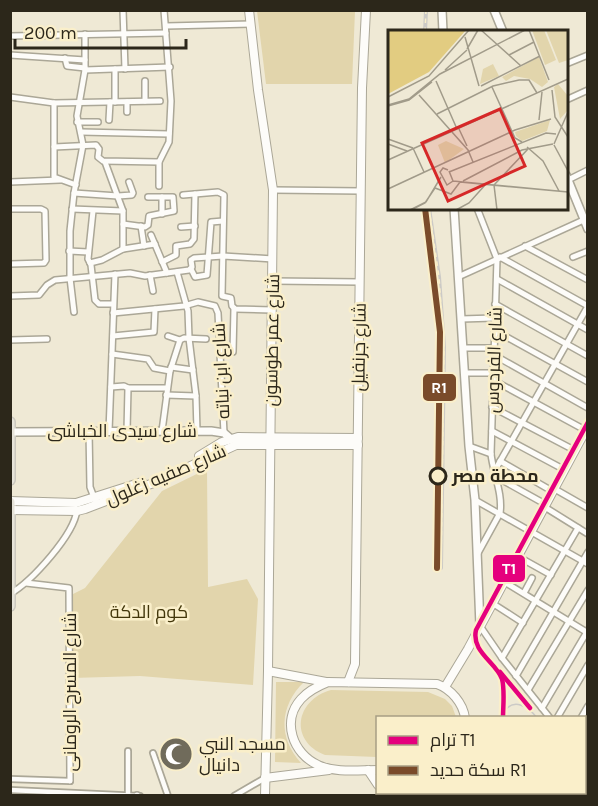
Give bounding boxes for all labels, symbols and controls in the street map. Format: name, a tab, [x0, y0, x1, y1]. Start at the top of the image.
scale bar	[15, 12, 186, 50]
text: 200 m	[24, 22, 77, 44]
inset map	[388, 30, 568, 210]
street label: شارع عمر طوسون	[260, 273, 285, 407]
street label: شارع جرنفيل	[347, 302, 372, 392]
street label: شارع الفردوس	[481, 307, 508, 413]
street label: شارع ابن نباته	[207, 322, 236, 420]
line badge: R1	[422, 373, 457, 402]
text: R1	[431, 378, 447, 397]
street label: شارع سيدى الخباشى	[47, 420, 197, 443]
street label: شارع صفيه زغلول	[102, 440, 230, 511]
place label: محطة مصر	[451, 465, 539, 487]
marker: محطة مصر	[429, 467, 447, 485]
line badge: T1	[492, 554, 526, 583]
text: T1	[502, 559, 516, 578]
park label: كوم الدكة	[110, 601, 188, 624]
street label: شارع المسرح الرومانى	[59, 613, 82, 771]
legend	[376, 716, 586, 794]
text: ترام T1	[430, 729, 476, 752]
place label: مسجد النبي دانيال	[199, 733, 286, 776]
mosque icon: مسجد النبي دانيال	[158, 736, 194, 772]
text: سكة حديد R1	[430, 759, 527, 781]

